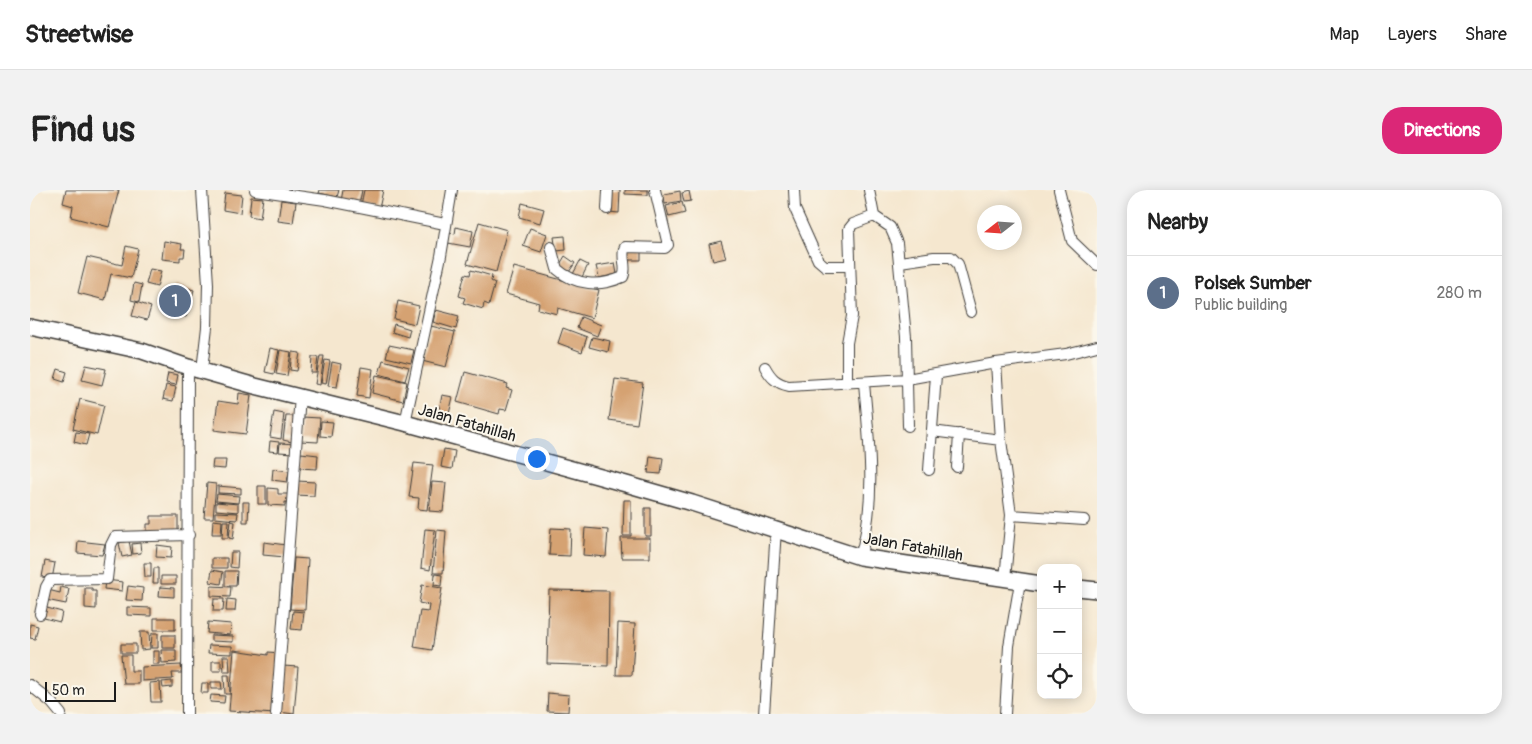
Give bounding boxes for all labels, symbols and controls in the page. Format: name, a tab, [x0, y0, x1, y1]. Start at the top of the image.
text: Streetwise	[25, 20, 133, 49]
text: Map	[1330, 23, 1359, 46]
text: Layers	[1387, 23, 1437, 46]
text: Share	[1465, 23, 1507, 46]
button: Directions	[1382, 107, 1502, 154]
text: Find us	[30, 108, 135, 152]
north arrow	[977, 205, 1022, 250]
text: Nearby	[1147, 209, 1208, 236]
text: Polsek Sumber	[1194, 271, 1312, 295]
pin: 1	[159, 282, 191, 320]
text: 1	[1160, 283, 1166, 303]
text: 280 m	[1436, 283, 1482, 303]
text: Public building	[1194, 295, 1287, 315]
street label: Jalan Fatahillah	[416, 399, 518, 447]
your location	[524, 446, 550, 472]
street label: Jalan Fatahillah	[862, 528, 964, 566]
map controls	[1037, 564, 1082, 699]
button: +	[1037, 564, 1082, 609]
button: −	[1037, 609, 1082, 654]
button: locate	[1037, 654, 1082, 699]
scale bar	[45, 679, 116, 702]
text: 50 m	[52, 682, 85, 699]

